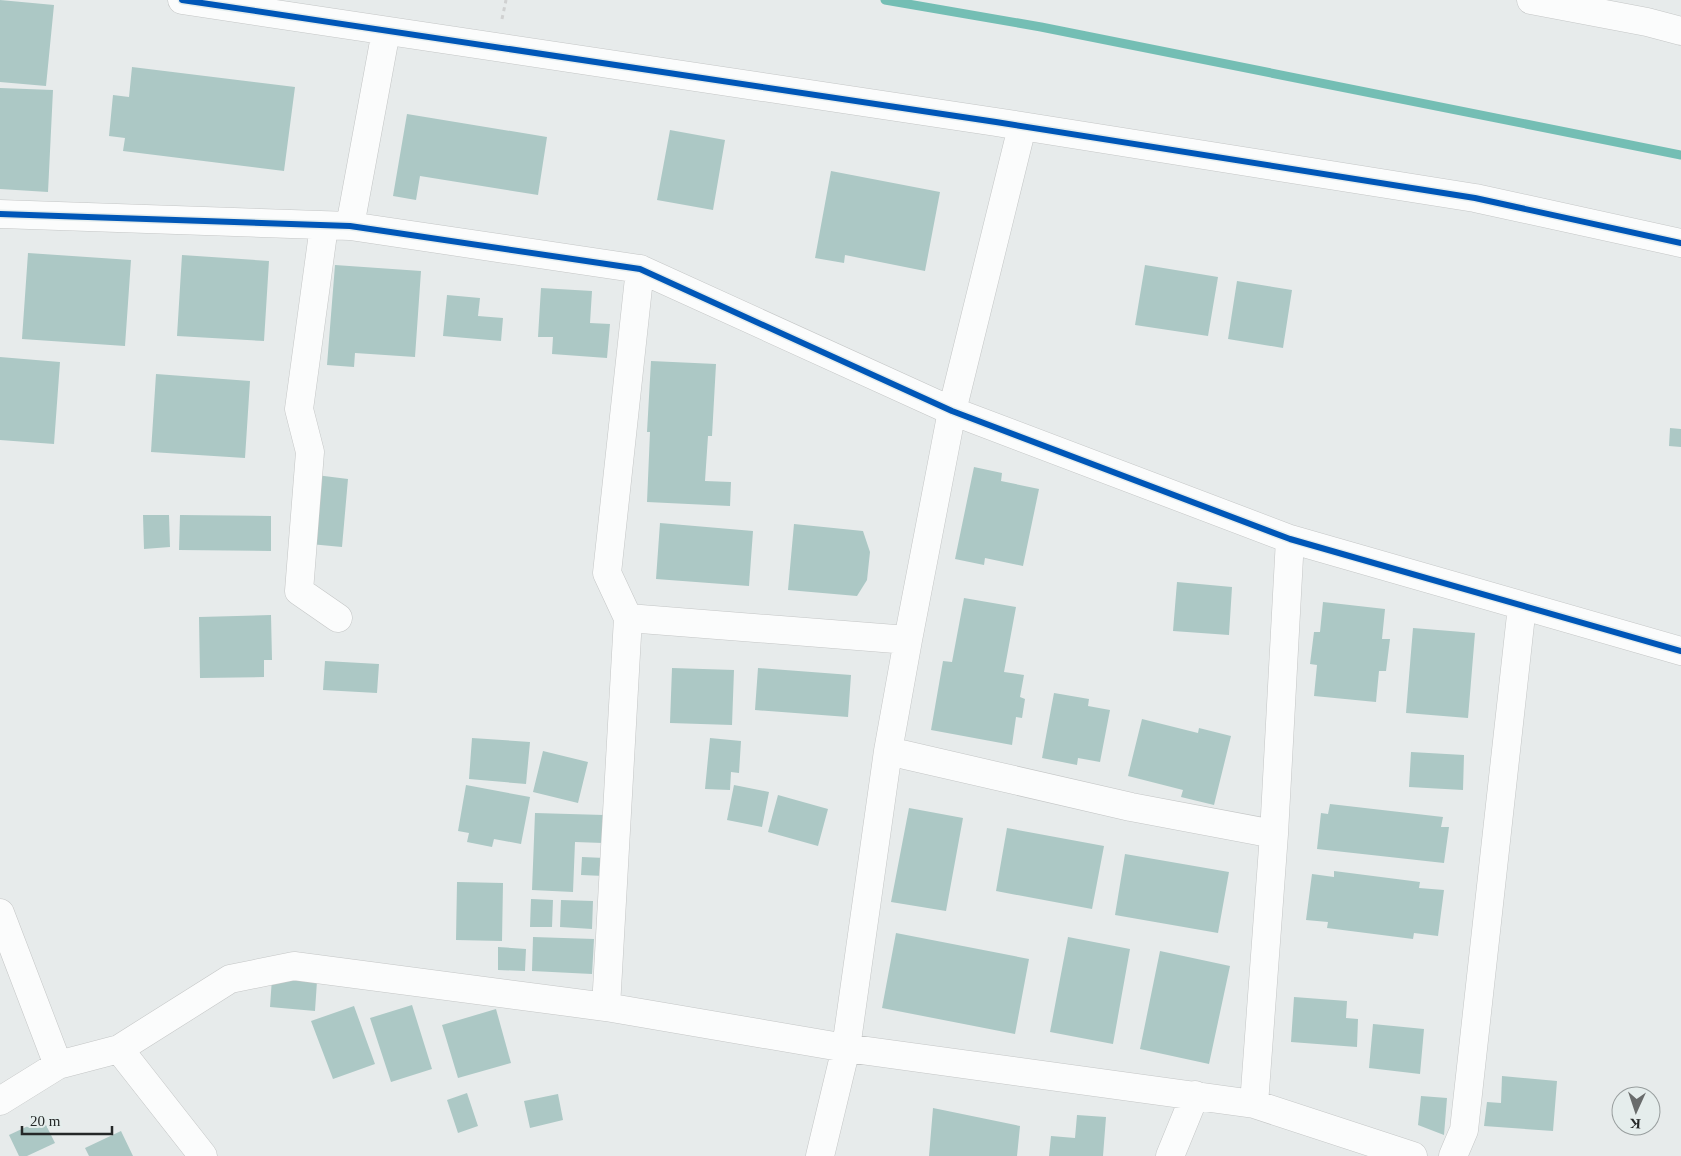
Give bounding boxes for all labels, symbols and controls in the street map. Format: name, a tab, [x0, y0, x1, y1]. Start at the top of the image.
north arrow	[1611, 1086, 1661, 1136]
scale bar	[22, 1104, 112, 1136]
text: 20 m	[30, 1113, 61, 1129]
text: K	[1629, 1116, 1641, 1131]

